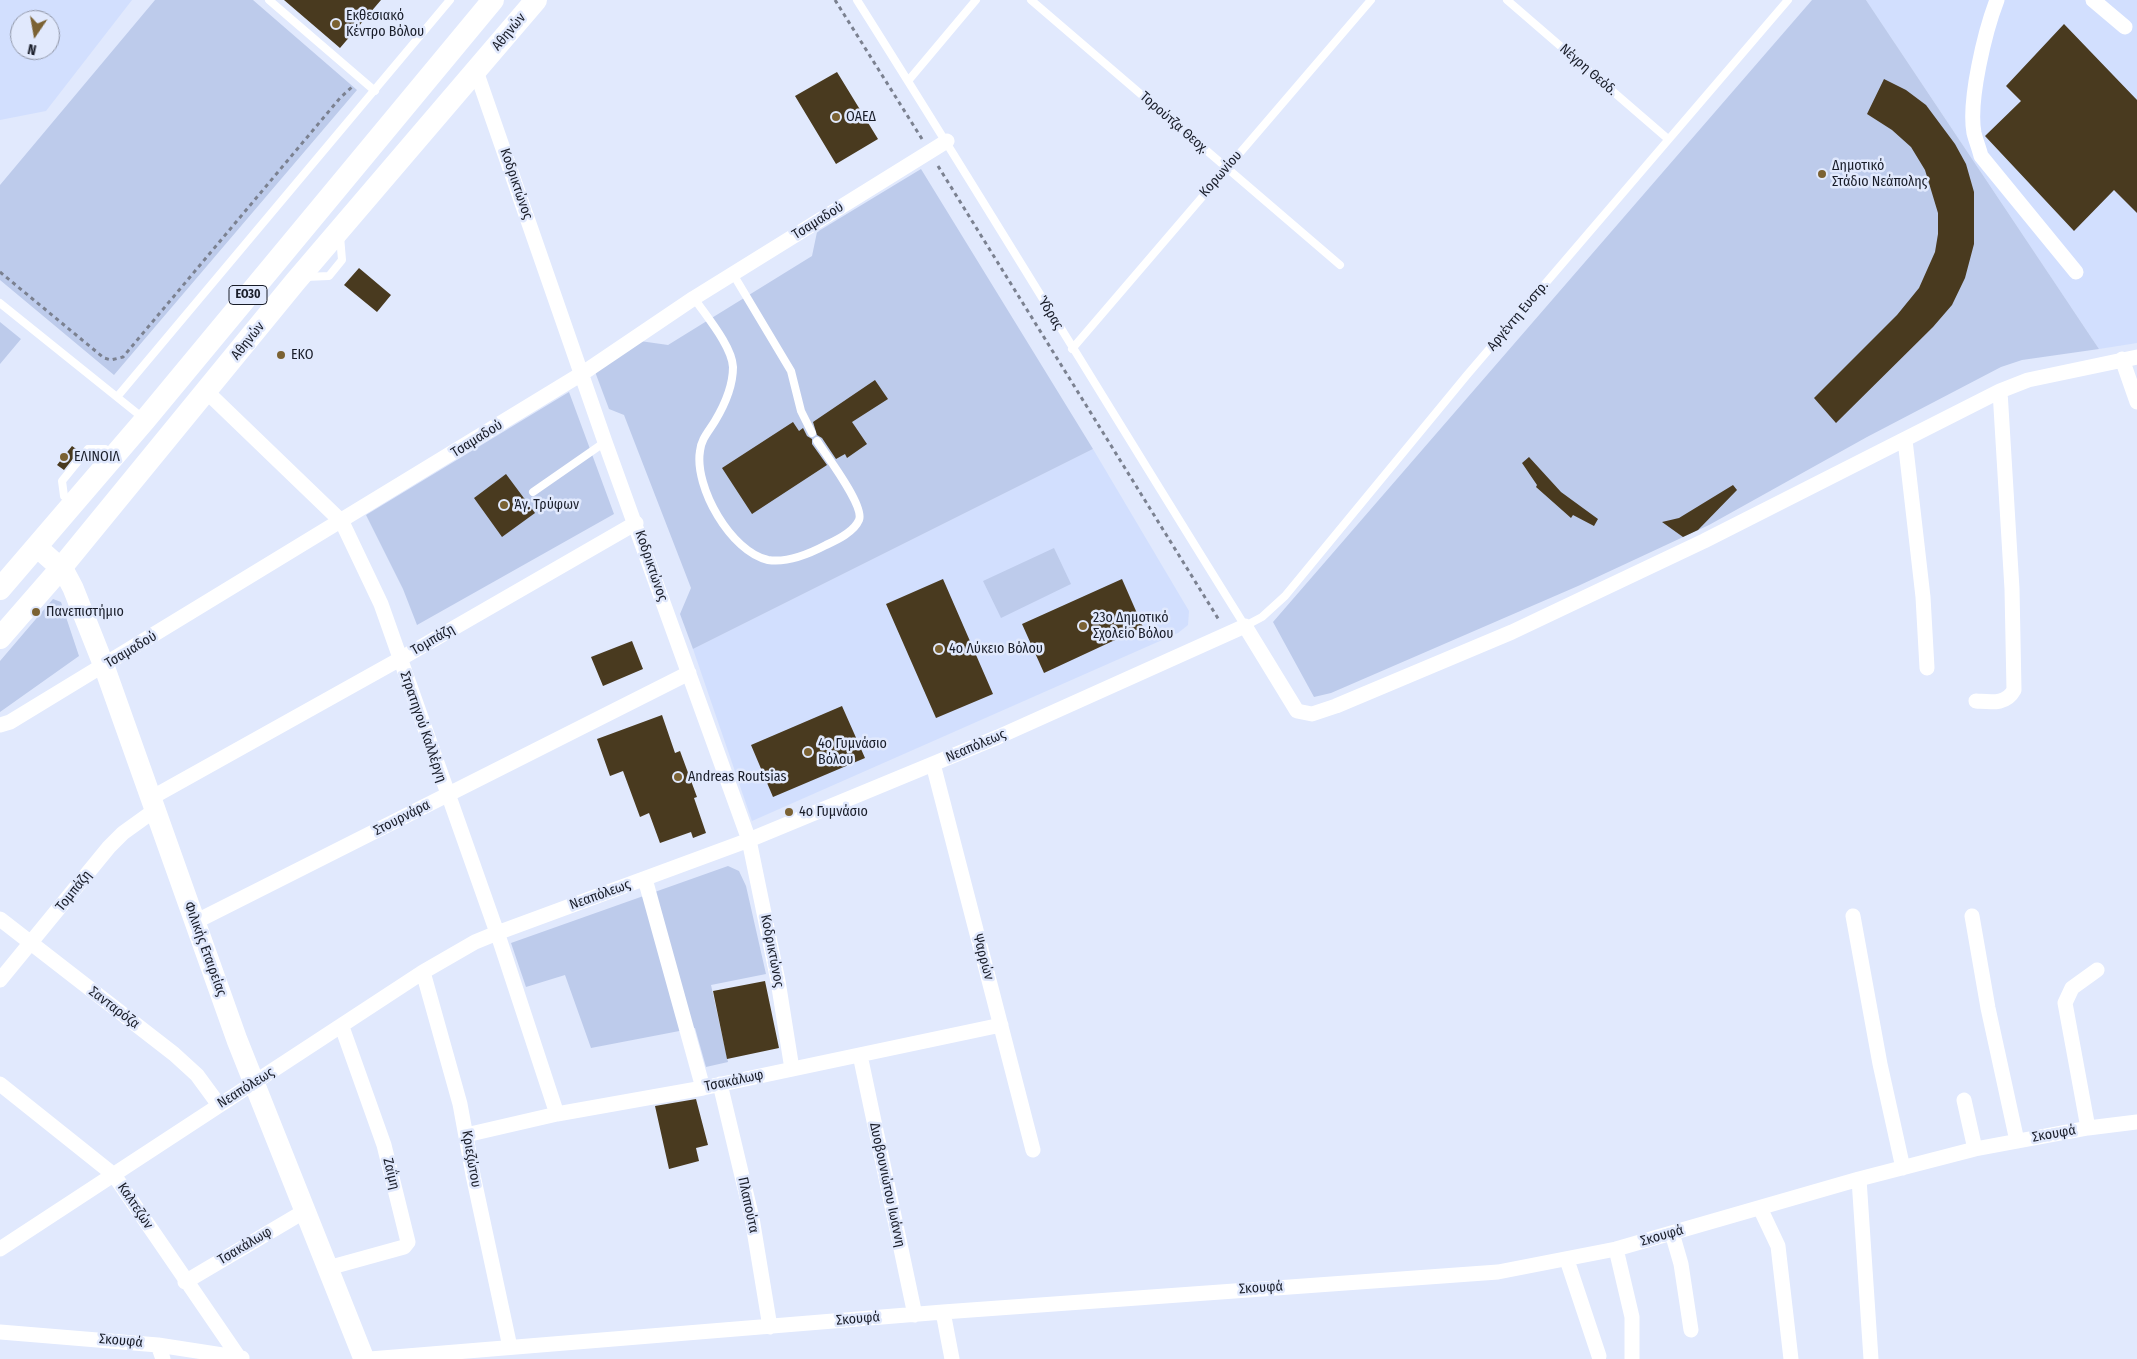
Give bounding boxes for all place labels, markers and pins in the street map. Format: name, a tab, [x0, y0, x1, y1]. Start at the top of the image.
place label: Εκθεσιακό Κέντρο Βόλου	[346, 8, 424, 40]
marker: Εκθεσιακό Κέντρο Βόλου	[330, 18, 342, 30]
place label: ΟΑΕΔ	[846, 109, 876, 125]
marker: ΟΑΕΔ	[830, 111, 842, 123]
place label: Δημοτικό Στάδιο Νεάπολης	[1832, 158, 1927, 190]
marker: Δημοτικό Στάδιο Νεάπολης	[1816, 168, 1828, 180]
place label: EKO	[291, 347, 314, 363]
marker: EKO	[275, 349, 287, 361]
place label: ΕΛΙΝΟΙΛ	[74, 449, 120, 465]
marker: ΕΛΙΝΟΙΛ	[58, 451, 70, 463]
place label: Άγ. Τρύφων	[514, 497, 579, 513]
marker: Άγ. Τρύφων	[498, 499, 510, 511]
place label: Πανεπιστήμιο	[46, 604, 124, 620]
marker: Πανεπιστήμιο	[30, 606, 42, 618]
place label: 23ο Δημοτικό Σχολείο Βόλου	[1093, 610, 1174, 642]
marker: 23ο Δημοτικό Σχολείο Βόλου	[1077, 620, 1089, 632]
place label: 4ο Λύκειο Βόλου	[949, 641, 1043, 657]
marker: 4ο Λύκειο Βόλου	[933, 643, 945, 655]
place label: 4ο Γυμνάσιο Βόλου	[818, 736, 887, 769]
marker: 4ο Γυμνάσιο Βόλου	[802, 746, 814, 758]
place label: Andreas Routsias	[688, 769, 786, 785]
marker: Andreas Routsias	[672, 771, 684, 783]
place label: 4ο Γυμνάσιο	[799, 804, 868, 820]
marker: 4ο Γυμνάσιο	[783, 806, 795, 818]

